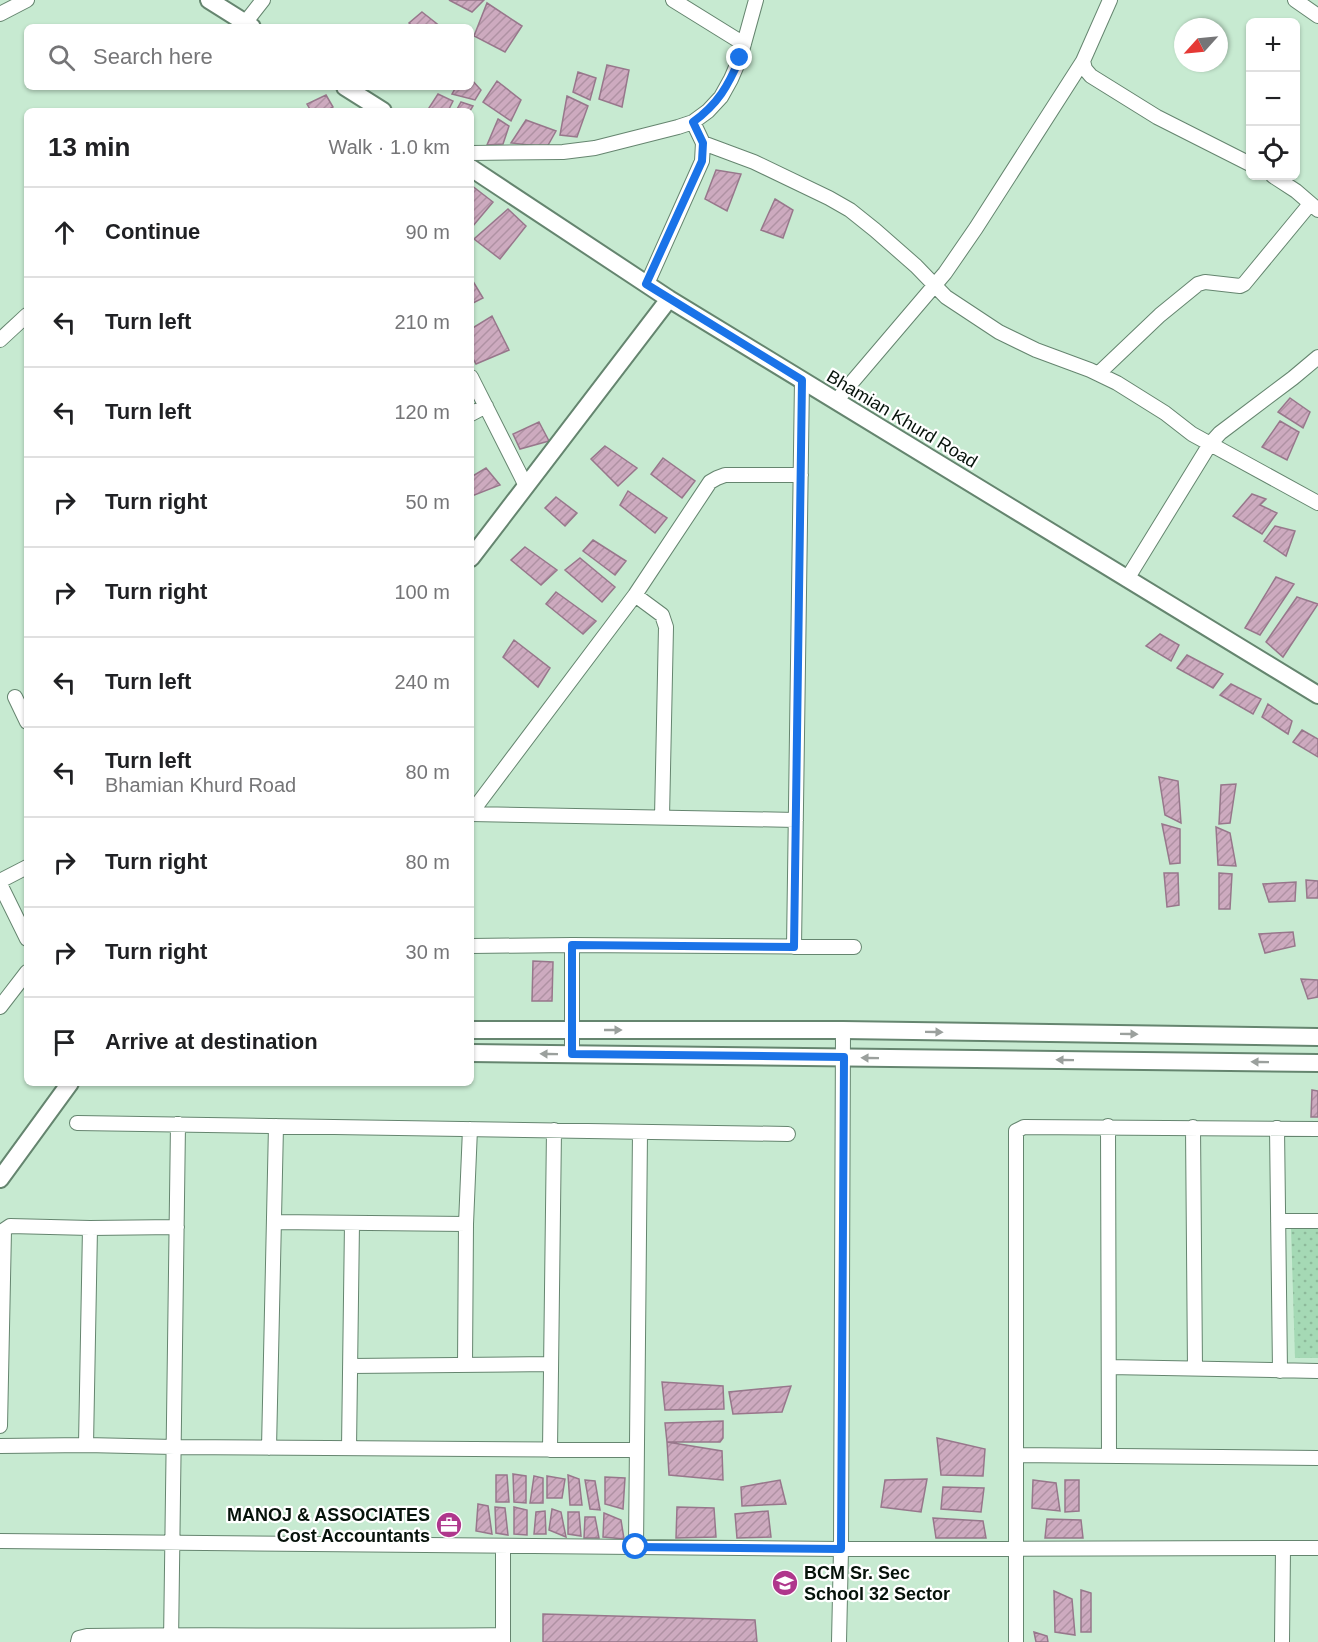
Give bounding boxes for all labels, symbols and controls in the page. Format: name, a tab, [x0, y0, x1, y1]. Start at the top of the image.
north arrow	[1174, 18, 1228, 72]
map controls	[1246, 18, 1300, 180]
button: +	[1246, 18, 1300, 72]
search box	[24, 24, 474, 90]
icon: search	[45, 41, 78, 74]
text: Search here	[93, 44, 213, 69]
route end	[726, 44, 752, 70]
button: −	[1246, 72, 1300, 126]
button: locate	[1246, 126, 1300, 180]
text: 13 min	[48, 132, 130, 162]
text: Walk · 1.0 km	[329, 136, 450, 158]
icon: ahead	[48, 216, 81, 249]
text: Continue	[105, 219, 200, 244]
text: 90 m	[406, 221, 450, 243]
icon: left	[48, 306, 81, 339]
text: Turn left	[105, 309, 191, 334]
text: 210 m	[394, 311, 450, 333]
street label: Bhamian Khurd Road	[823, 366, 981, 472]
icon: left	[48, 396, 81, 429]
text: Turn left	[105, 399, 191, 424]
text: 120 m	[394, 401, 450, 423]
icon: right	[48, 486, 81, 519]
text: Turn right	[105, 489, 207, 514]
text: 50 m	[406, 491, 450, 513]
icon: right	[48, 576, 81, 609]
text: Turn right	[105, 579, 207, 604]
text: 100 m	[394, 581, 450, 603]
icon: left	[48, 666, 81, 699]
text: Turn left	[105, 669, 191, 694]
text: 240 m	[394, 671, 450, 693]
text: Turn left	[105, 748, 191, 773]
icon: left	[48, 756, 81, 789]
text: 80 m	[406, 761, 450, 783]
text: Bhamian Khurd Road	[105, 774, 296, 796]
icon: right	[48, 846, 81, 879]
text: Turn right	[105, 849, 207, 874]
text: 80 m	[406, 851, 450, 873]
icon: right	[48, 936, 81, 969]
text: Turn right	[105, 939, 207, 964]
text: 30 m	[406, 941, 450, 963]
one-way arrow	[604, 1025, 623, 1035]
icon: arrive	[48, 1026, 81, 1059]
one-way arrow	[925, 1027, 944, 1036]
text: Arrive at destination	[105, 1029, 318, 1054]
one-way arrow	[1120, 1029, 1139, 1039]
one-way arrow	[539, 1049, 558, 1059]
one-way arrow	[860, 1053, 879, 1062]
one-way arrow	[1055, 1055, 1074, 1065]
one-way arrow	[1250, 1057, 1269, 1067]
place label: MANOJ & ASSOCIATES Cost Accountants	[227, 1505, 430, 1546]
office icon: MANOJ & ASSOCIATES Cost Accountants	[434, 1510, 464, 1540]
route start	[622, 1533, 648, 1559]
place label: BCM Sr. Sec School 32 Sector	[804, 1563, 950, 1604]
school or university icon: BCM Sr. Sec School 32 Sector	[770, 1568, 800, 1598]

